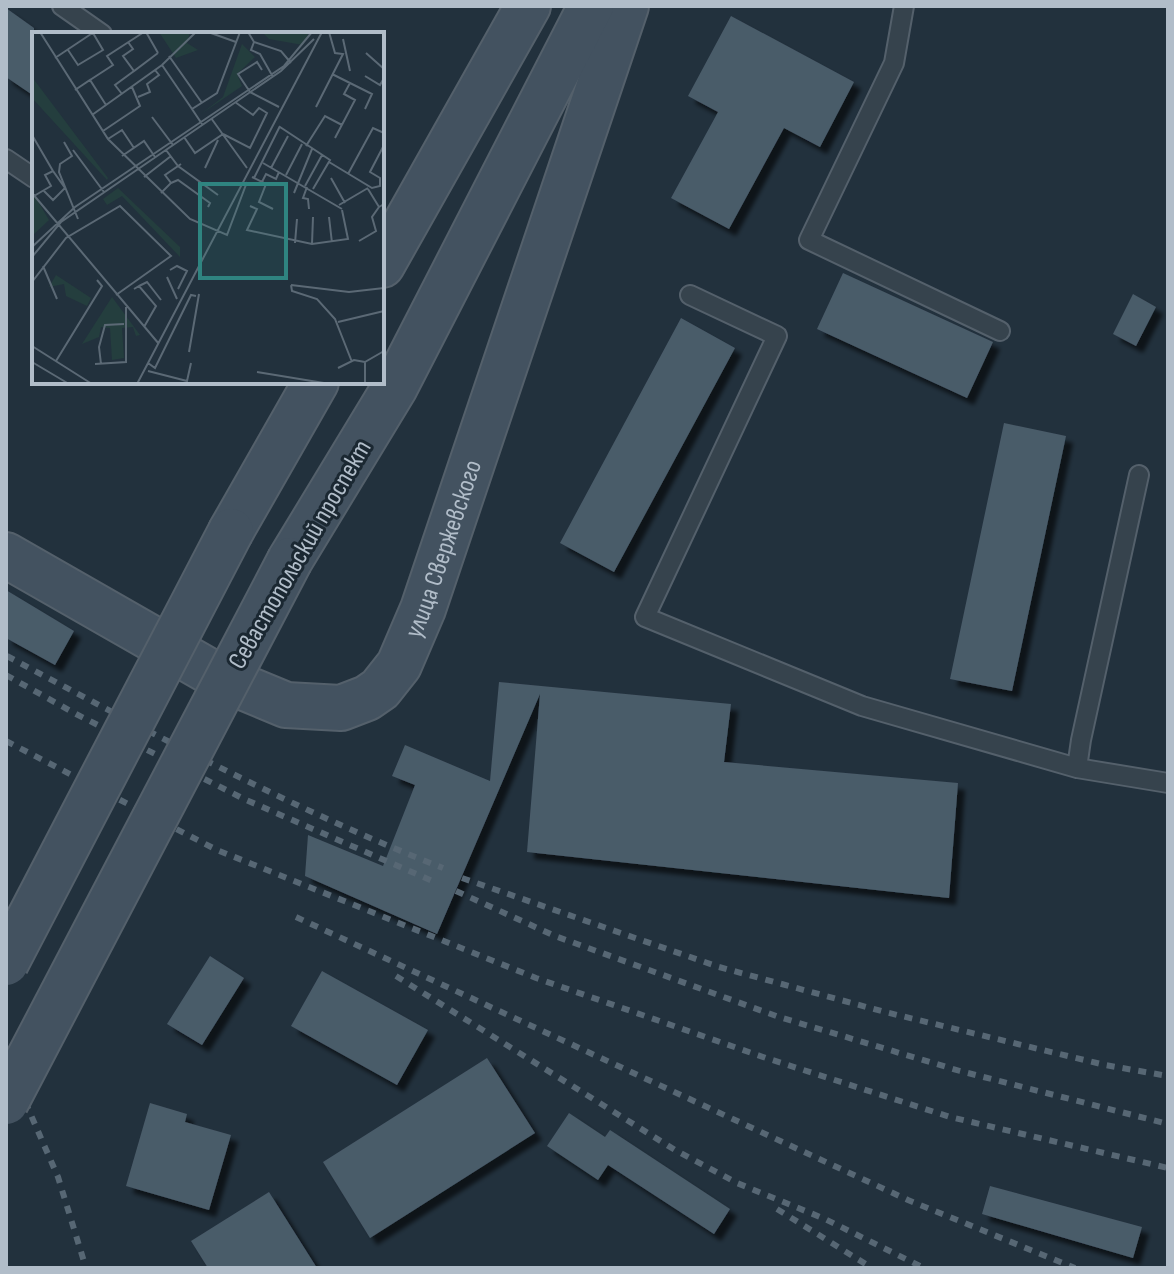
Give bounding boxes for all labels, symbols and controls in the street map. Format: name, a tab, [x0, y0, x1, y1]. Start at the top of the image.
inset map	[32, 32, 384, 384]
street label: Севастопольский проспект	[222, 435, 379, 675]
street label: улица Свержевского	[399, 456, 489, 643]

